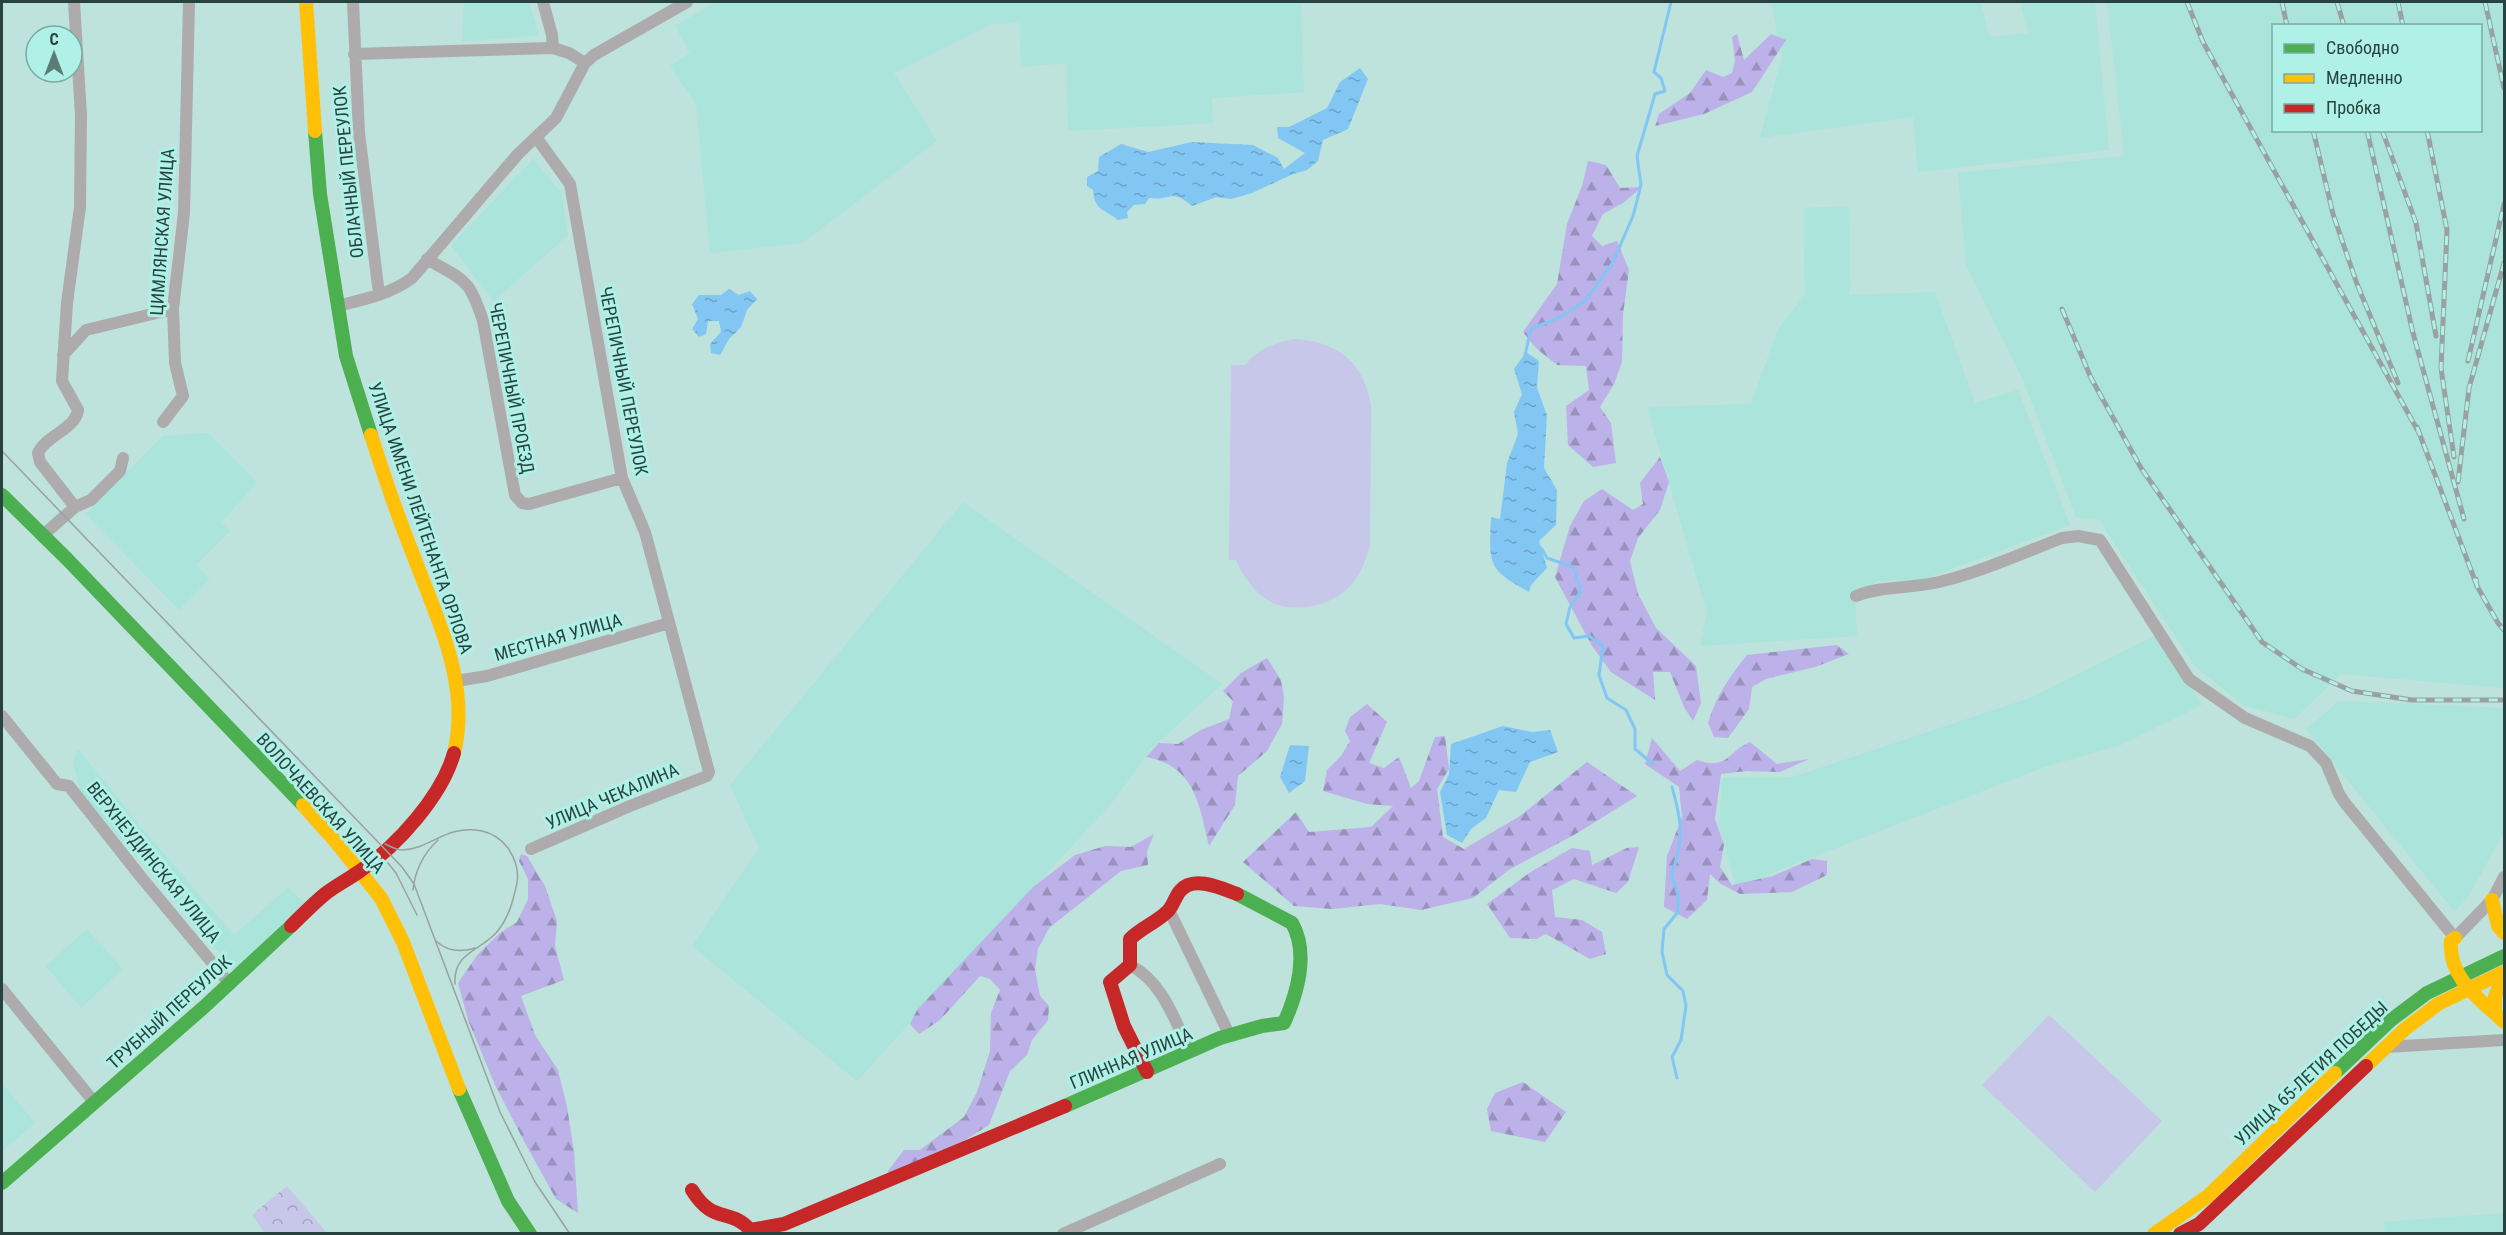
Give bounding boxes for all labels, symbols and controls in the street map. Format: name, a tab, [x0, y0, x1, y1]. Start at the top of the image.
north arrow	[24, 24, 84, 84]
legend	[2272, 24, 2482, 132]
text: С	[49, 30, 59, 49]
text: Свободно	[2326, 37, 2399, 58]
text: Медленно	[2326, 67, 2403, 88]
street label: ОБЛАЧНЫЙ ПЕРЕУЛОК	[329, 85, 367, 259]
text: Пробка	[2326, 97, 2381, 118]
street label: ЦИМЛЯНСКАЯ УЛИЦА	[146, 147, 178, 316]
street label: ЧЕРЕПИЧНЫЙ ПЕРЕУЛОК	[595, 285, 653, 477]
street label: ЧЕРЕПИЧНЫЙ ПРОЕЗД	[485, 301, 539, 475]
street label: УЛИЦА ИМЕНИ ЛЕЙТЕНАНТА ОРЛОВА	[365, 380, 478, 657]
street label: МЕСТНАЯ УЛИЦА	[492, 609, 625, 665]
street label: ВОЛОЧАЕВСКАЯ УЛИЦА	[253, 729, 390, 878]
street label: УЛИЦА ЧЕКАЛИНА	[542, 758, 682, 833]
street label: ВЕРХНЕУДИНСКАЯ УЛИЦА	[83, 778, 226, 947]
street label: ТРУБНЫЙ ПЕРЕУЛОК	[103, 951, 235, 1073]
street label: УЛИЦА 65-ЛЕТИЯ ПОБЕДЫ	[2230, 997, 2392, 1149]
street label: ГЛИННАЯ УЛИЦА	[1067, 1023, 1196, 1093]

